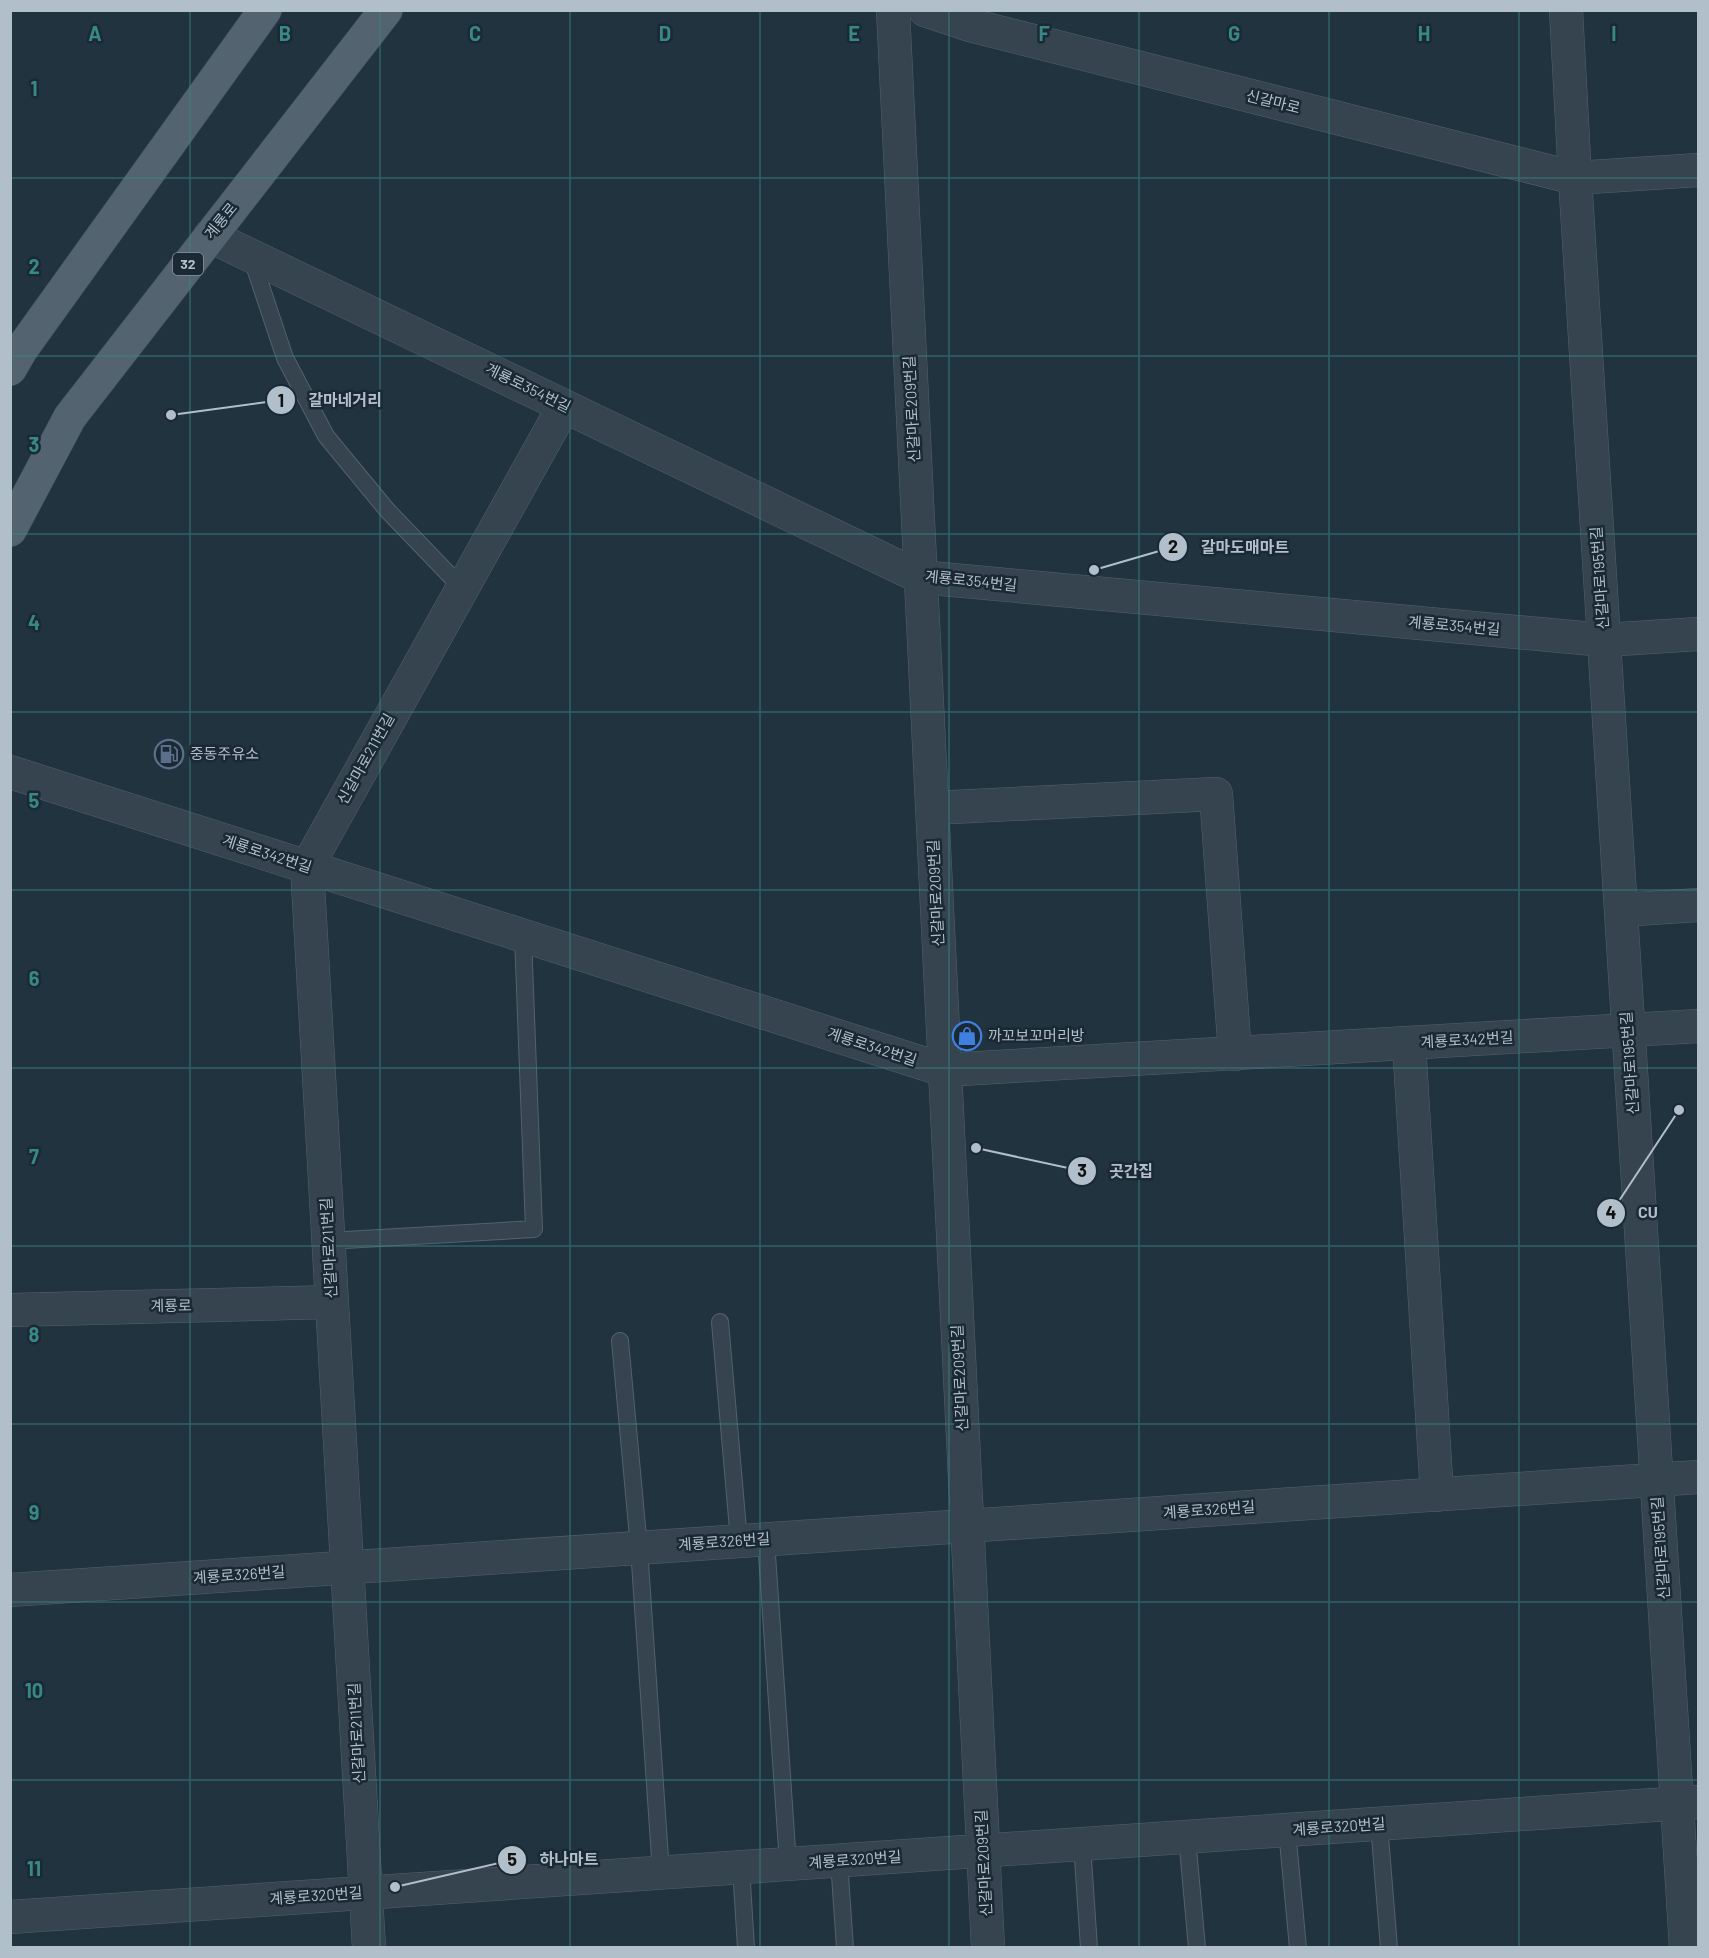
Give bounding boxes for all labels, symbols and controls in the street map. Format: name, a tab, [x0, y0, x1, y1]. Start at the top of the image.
text: A	[88, 21, 102, 45]
text: B	[279, 21, 291, 45]
text: C	[469, 21, 481, 45]
text: D	[659, 21, 671, 45]
text: E	[848, 21, 860, 45]
text: F	[1038, 21, 1050, 45]
text: G	[1228, 21, 1240, 45]
text: H	[1418, 21, 1430, 45]
text: I	[1611, 21, 1617, 45]
text: 1	[30, 76, 38, 100]
street label: 신갈마로	[1244, 86, 1302, 116]
street label: 계룡로	[200, 199, 240, 242]
road number: 32	[173, 253, 203, 275]
text: 2	[28, 254, 40, 278]
street label: 신갈마로209번길	[899, 355, 923, 463]
street label: 계룡로354번길	[483, 359, 574, 416]
callout: 갈마네거리	[266, 383, 394, 417]
text: 1	[278, 389, 284, 411]
text: 갈마네거리	[308, 390, 382, 409]
text: 3	[29, 432, 39, 456]
street label: 신갈마로195번길	[1586, 526, 1612, 630]
callout: 갈마도매마트	[1158, 530, 1301, 564]
text: 2	[1168, 535, 1178, 557]
text: 갈마도매마트	[1201, 537, 1289, 556]
street label: 계룡로354번길	[924, 566, 1018, 594]
text: 4	[28, 610, 40, 634]
street label: 계룡로354번길	[1407, 612, 1501, 638]
street label: 신갈마로211번길	[333, 710, 398, 807]
fuel station icon: 중동주유소	[153, 738, 185, 770]
place label: 중동주유소	[190, 744, 259, 762]
text: 5	[29, 788, 40, 812]
street label: 계룡로342번길	[220, 830, 314, 876]
street label: 신갈마로209번길	[923, 839, 947, 947]
text: 6	[29, 966, 40, 990]
street label: 신갈마로195번길	[1616, 1011, 1642, 1115]
shop icon: 까꼬보꼬머리방	[951, 1020, 983, 1052]
street label: 계룡로342번길	[825, 1023, 919, 1069]
place label: 까꼬보꼬머리방	[988, 1026, 1085, 1044]
street label: 계룡로342번길	[1420, 1028, 1514, 1050]
text: 7	[29, 1144, 39, 1168]
callout: 곳간집	[1067, 1154, 1165, 1188]
text: 3	[1077, 1159, 1087, 1181]
text: 곳간집	[1109, 1161, 1153, 1180]
callout: CU	[1596, 1196, 1670, 1230]
street label: 신갈마로211번길	[316, 1197, 340, 1299]
text: 4	[1606, 1201, 1617, 1223]
text: CU	[1638, 1202, 1658, 1221]
street label: 계룡로	[150, 1296, 192, 1314]
text: 8	[29, 1322, 40, 1346]
street label: 신갈마로209번길	[947, 1324, 971, 1432]
street label: 신갈마로195번길	[1647, 1496, 1673, 1600]
street label: 계룡로326번길	[1162, 1497, 1256, 1521]
text: 9	[29, 1500, 39, 1524]
street label: 계룡로326번길	[677, 1529, 771, 1553]
street label: 계룡로326번길	[192, 1562, 286, 1586]
text: 10	[25, 1678, 43, 1702]
street label: 신갈마로211번길	[344, 1682, 368, 1784]
street label: 신갈마로209번길	[971, 1809, 995, 1917]
street label: 계룡로320번길	[1292, 1814, 1386, 1838]
callout: 하나마트	[497, 1843, 610, 1877]
street label: 계룡로320번길	[808, 1847, 902, 1871]
text: 5	[507, 1848, 517, 1870]
text: 하나마트	[540, 1849, 599, 1868]
text: 11	[27, 1856, 41, 1880]
street label: 계룡로320번길	[269, 1883, 363, 1907]

